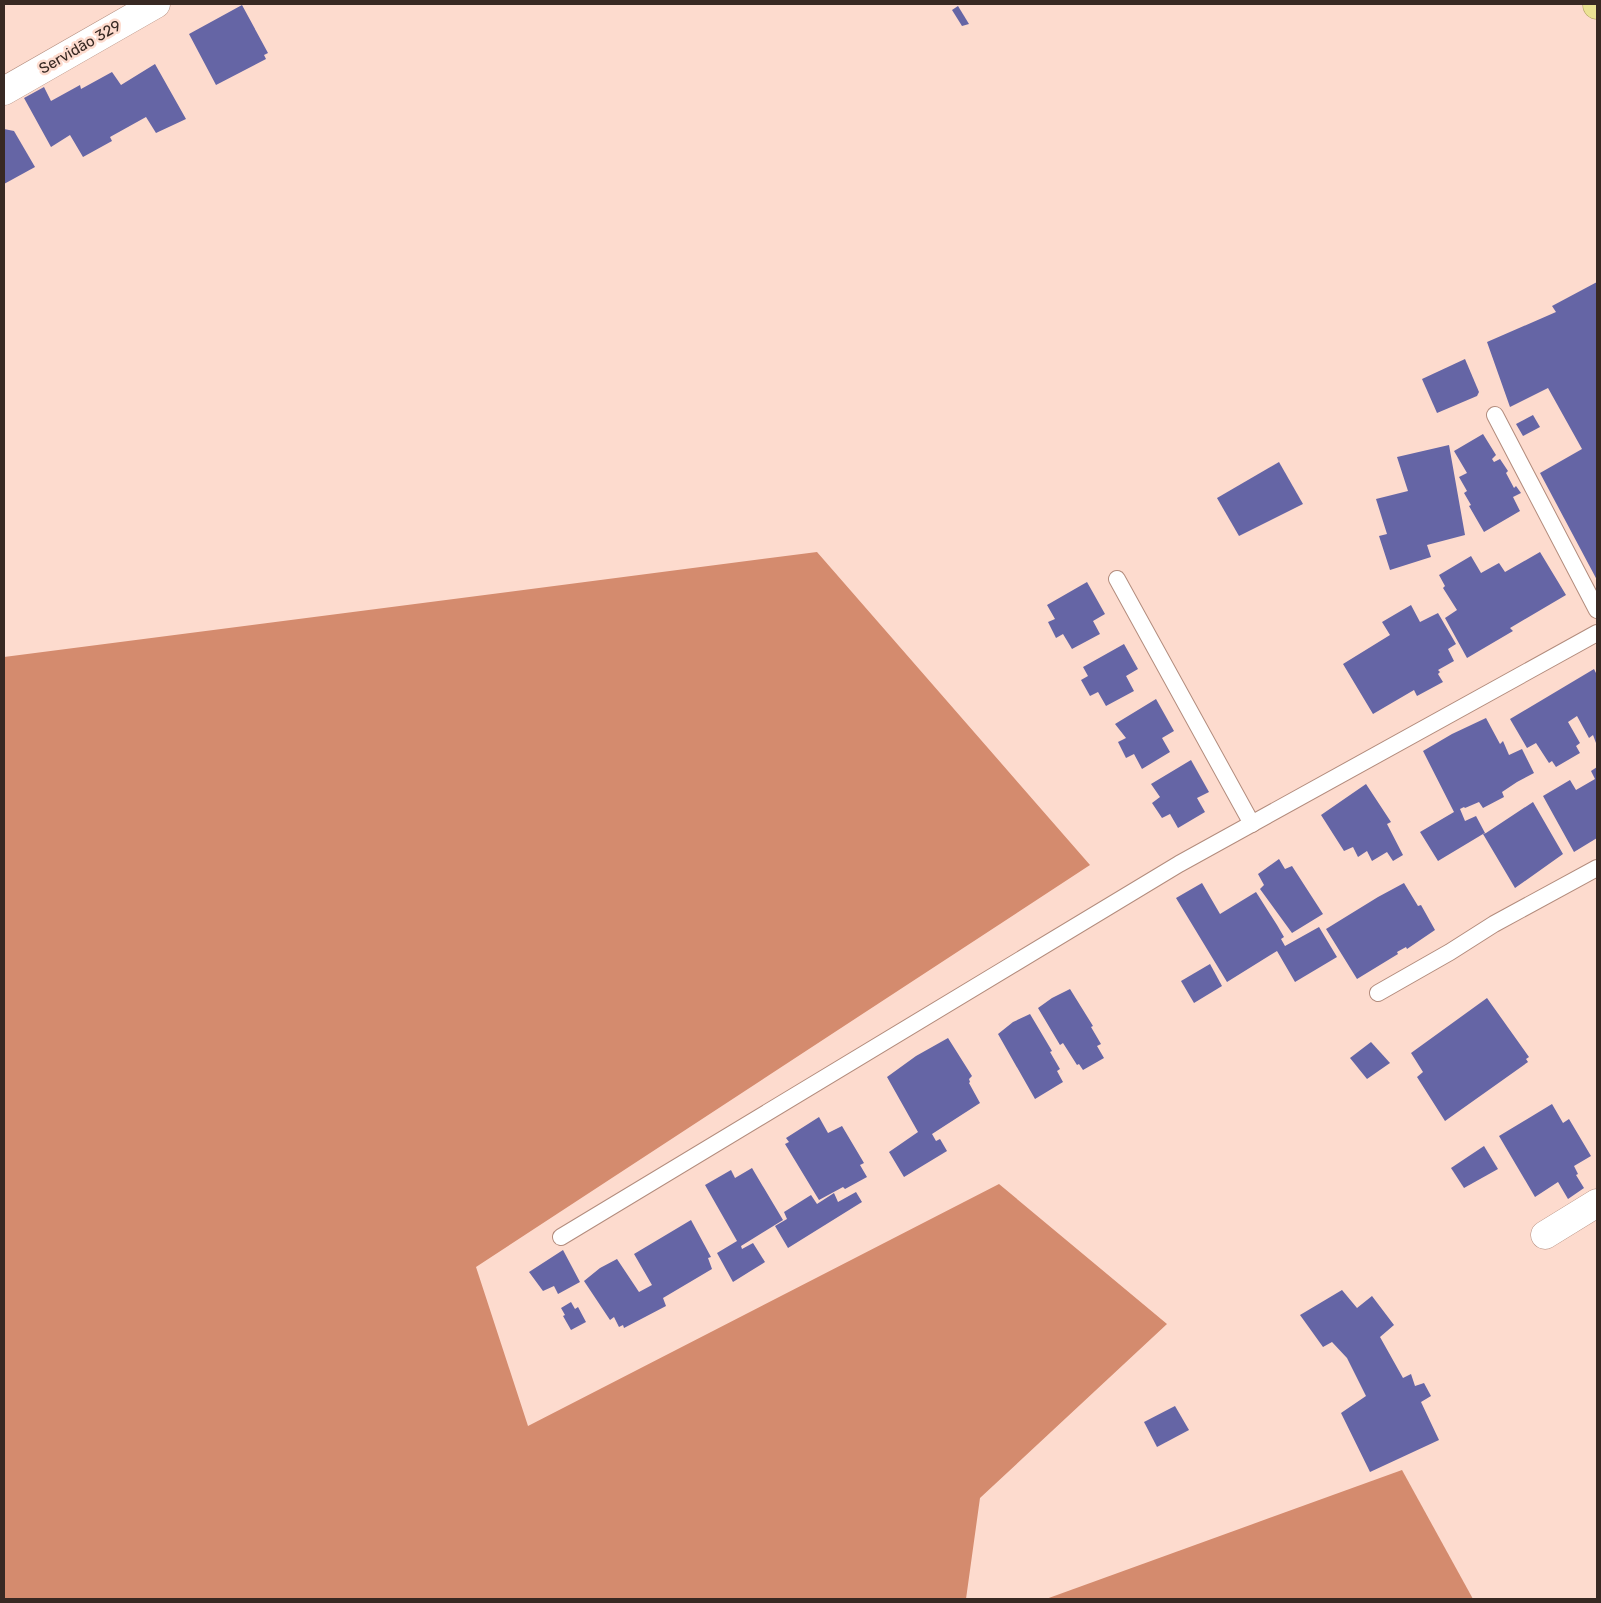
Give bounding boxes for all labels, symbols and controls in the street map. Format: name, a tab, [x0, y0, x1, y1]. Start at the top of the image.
street label: Servidão 329	[36, 16, 124, 78]

